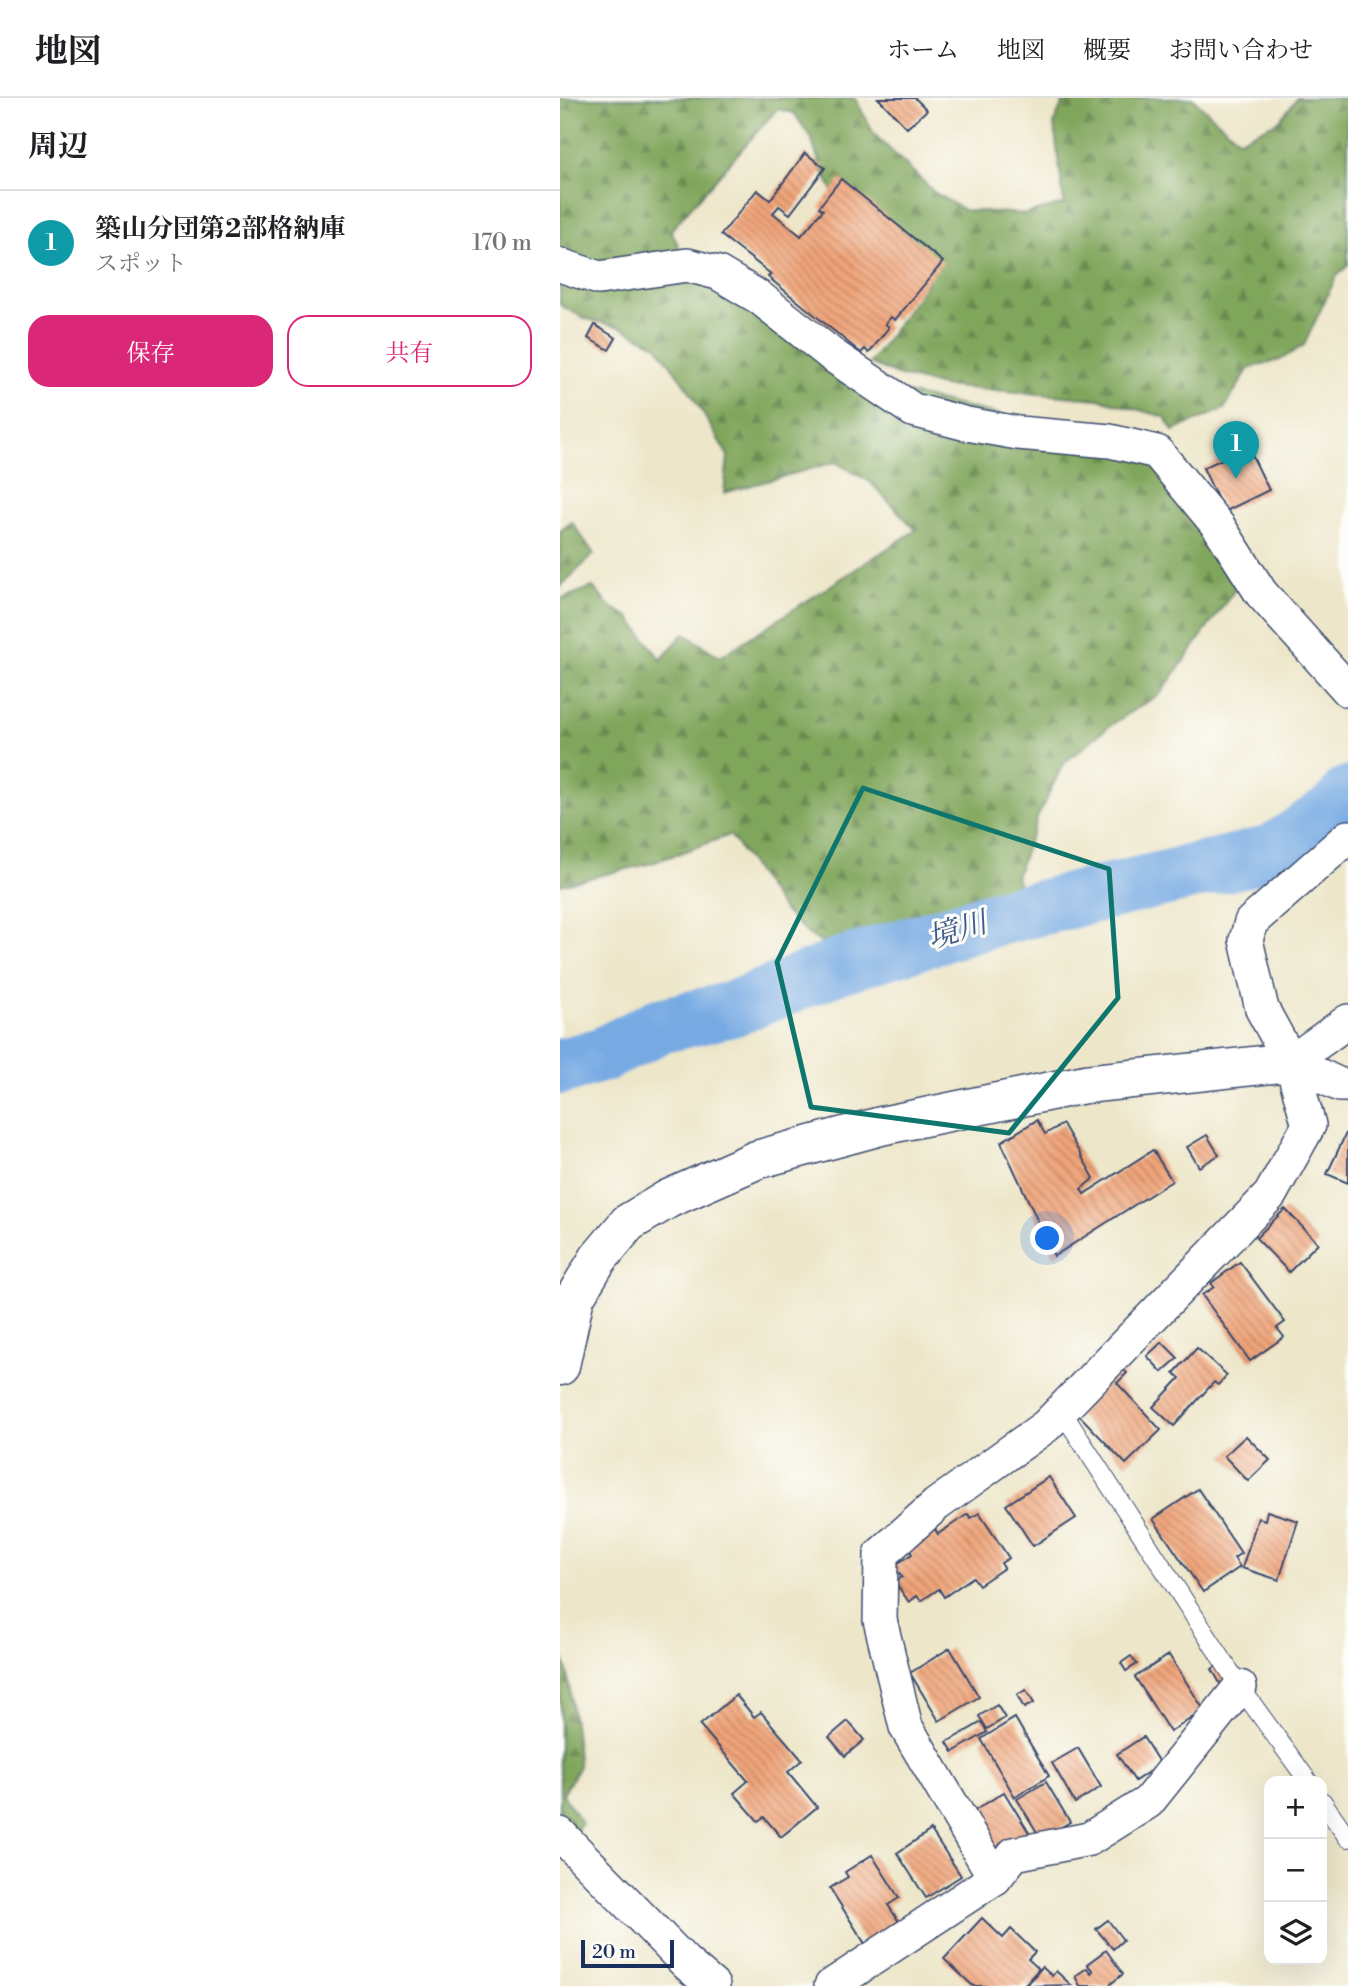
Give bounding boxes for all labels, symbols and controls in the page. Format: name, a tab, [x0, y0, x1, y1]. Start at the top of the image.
text: 地図	[35, 32, 101, 73]
text: ホーム	[887, 36, 959, 66]
text: 地図	[997, 36, 1045, 66]
text: 概要	[1083, 36, 1131, 66]
text: お問い合わせ	[1169, 36, 1313, 66]
text: 周辺	[28, 128, 88, 166]
text: 築山分団第2部格納庫	[95, 213, 345, 245]
text: 1	[45, 229, 57, 257]
text: 170 m	[472, 229, 532, 257]
text: スポット	[95, 250, 187, 278]
button: 保存	[28, 315, 273, 387]
button: 共有	[287, 315, 532, 387]
pin: 1	[1213, 421, 1259, 479]
water label: 境川	[923, 903, 994, 958]
your location	[1030, 1221, 1064, 1255]
map controls	[1264, 1776, 1327, 1965]
button: +	[1264, 1776, 1327, 1839]
button: −	[1264, 1839, 1327, 1902]
button: layers	[1264, 1902, 1327, 1965]
scale bar	[581, 1937, 674, 1969]
text: 20 m	[592, 1940, 636, 1964]

